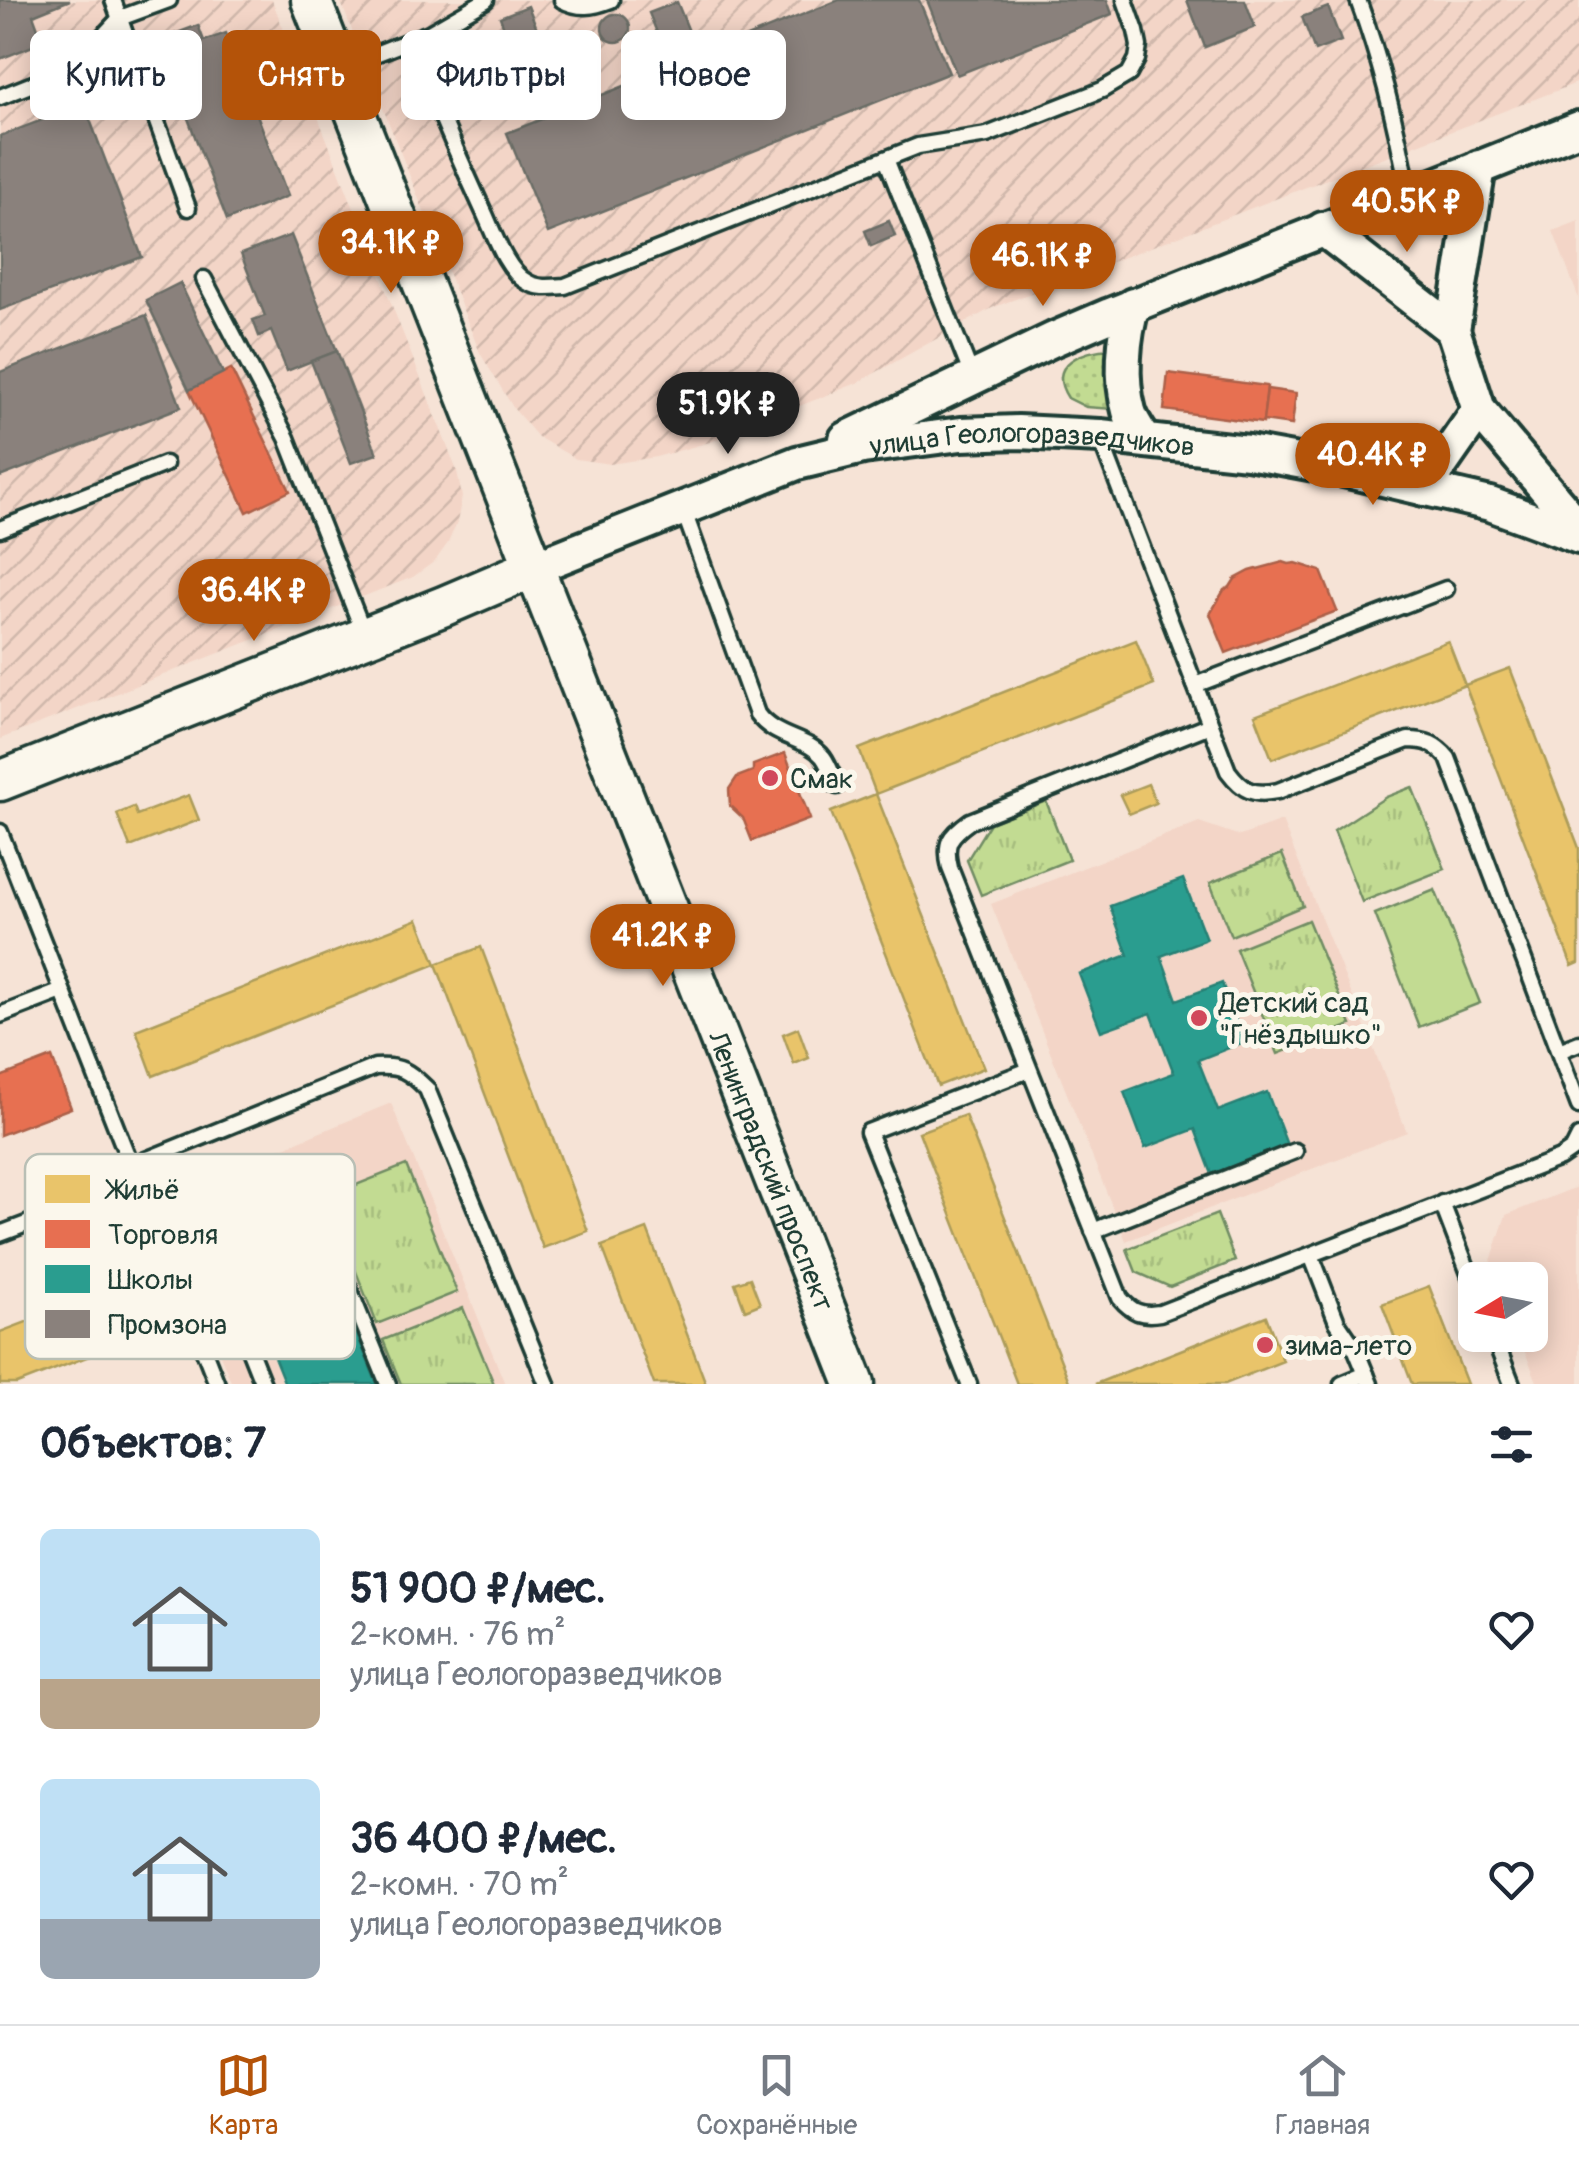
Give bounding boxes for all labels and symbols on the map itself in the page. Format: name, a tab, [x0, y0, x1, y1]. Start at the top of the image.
pin: 40.5K ₽	[1315, 170, 1499, 255]
pin: 34.1K ₽	[299, 211, 483, 296]
pin: 46.1K ₽	[951, 224, 1135, 309]
pin: 51.9K ₽	[636, 372, 820, 457]
street label: улица Геологоразведчиков	[867, 416, 1196, 465]
pin: 40.4K ₽	[1281, 423, 1465, 508]
pin: 36.4K ₽	[162, 559, 346, 644]
place label: Смак	[790, 762, 853, 797]
marker: Смак	[759, 767, 781, 789]
pin: 41.2K ₽	[571, 904, 755, 989]
place label: Детский сад "Гнёздышко"	[1218, 986, 1382, 1053]
marker: Детский сад "Гнёздышко"	[1188, 1007, 1210, 1029]
street label: Ленинградский проспект	[699, 1025, 841, 1316]
legend	[25, 1154, 355, 1359]
text: Жильё	[104, 1173, 180, 1208]
text: Торговля	[108, 1218, 218, 1253]
north arrow	[1458, 1262, 1548, 1352]
text: Школы	[108, 1263, 193, 1298]
text: Промзона	[108, 1308, 227, 1343]
place label: зима-лето	[1285, 1329, 1412, 1364]
marker: зима-лето	[1254, 1334, 1276, 1356]

